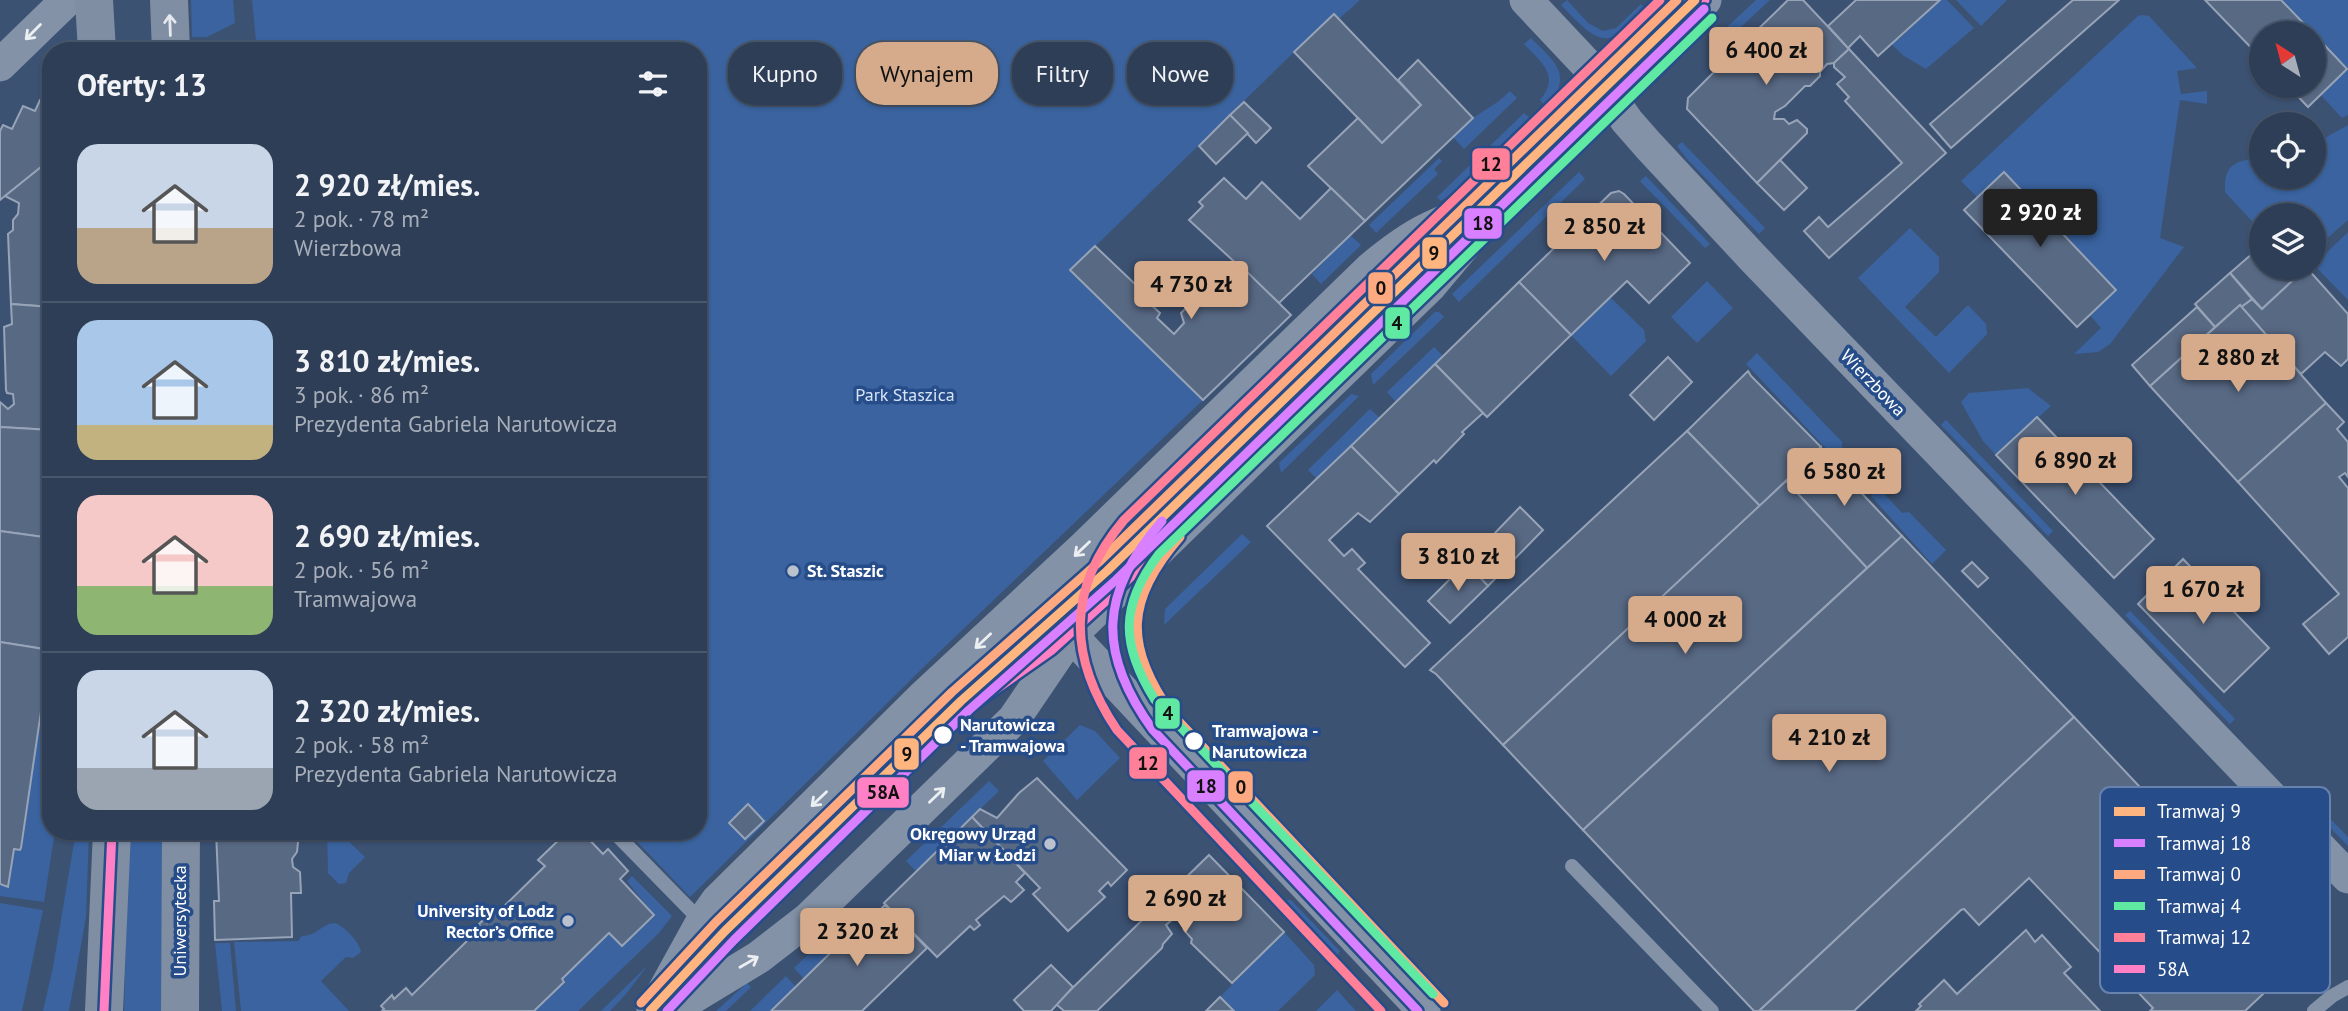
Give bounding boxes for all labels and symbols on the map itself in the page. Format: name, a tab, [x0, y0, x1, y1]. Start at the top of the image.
one-way arrow	[163, 14, 176, 37]
north arrow	[2249, 21, 2326, 98]
one-way arrow	[25, 24, 42, 41]
pin: 6 400 zł	[1694, 28, 1838, 87]
line badge: 12	[1471, 147, 1511, 181]
text: 12	[1480, 152, 1502, 176]
pin: 2 920 zł	[1968, 190, 2112, 249]
pin: 2 850 zł	[1532, 204, 1676, 263]
line badge: 18	[1463, 207, 1503, 240]
text: 18	[1472, 211, 1494, 235]
line badge: 9	[1421, 236, 1448, 270]
text: 9	[1429, 241, 1439, 265]
pin: 4 730 zł	[1119, 262, 1263, 321]
line badge: 0	[1367, 271, 1394, 305]
text: 0	[1376, 276, 1387, 300]
line badge: 4	[1384, 306, 1411, 340]
text: 4	[1392, 311, 1403, 335]
pin: 2 880 zł	[2166, 334, 2310, 394]
street label: Wierzbowa	[1836, 344, 1911, 421]
park label: Park Staszica	[855, 383, 955, 406]
pin: 6 890 zł	[2003, 438, 2147, 497]
pin: 6 580 zł	[1772, 448, 1916, 508]
pin: 3 810 zł	[1386, 534, 1530, 593]
one-way arrow	[1074, 540, 1091, 557]
place label: St. Staszic	[807, 559, 884, 582]
marker: St. Staszic	[785, 563, 801, 579]
pin: 1 670 zł	[2131, 566, 2275, 626]
pin: 4 000 zł	[1613, 596, 1757, 656]
one-way arrow	[974, 633, 992, 649]
line badge: 4	[1154, 697, 1181, 730]
text: 4	[1163, 701, 1174, 725]
place label: Narutowicza - Tramwajowa	[960, 713, 1065, 757]
pin: 4 210 zł	[1757, 714, 1901, 774]
place label: Tramwajowa - Narutowicza	[1212, 719, 1318, 763]
marker: Narutowicza - Tramwajowa	[932, 724, 954, 746]
marker: Tramwajowa - Narutowicza	[1183, 730, 1205, 752]
line badge: 9	[893, 737, 920, 771]
text: 9	[902, 742, 912, 766]
line badge: 12	[1128, 746, 1168, 780]
text: 12	[1137, 751, 1159, 775]
line badge: 18	[1186, 769, 1226, 803]
line badge: 0	[1227, 770, 1254, 804]
text: 18	[1195, 774, 1217, 798]
text: 0	[1236, 775, 1247, 799]
line badge: 58A	[856, 776, 910, 809]
text: 58A	[866, 780, 900, 804]
one-way arrow	[928, 787, 945, 804]
legend	[2100, 787, 2330, 993]
one-way arrow	[811, 790, 828, 807]
text: Tramwaj 9	[2157, 799, 2241, 823]
place label: Okręgowy Urząd Miar w Łodzi	[910, 822, 1036, 866]
text: Tramwaj 18	[2157, 831, 2251, 855]
marker: Okręgowy Urząd Miar w Łodzi	[1042, 836, 1058, 852]
text: Tramwaj 0	[2157, 862, 2241, 886]
street label: Uniwersytecka	[168, 865, 191, 977]
pin: 2 690 zł	[1113, 876, 1257, 935]
text: Tramwaj 4	[2157, 894, 2241, 918]
place label: University of Lodz Rector’s Office	[417, 899, 554, 943]
pin: 2 320 zł	[785, 908, 929, 968]
marker: University of Lodz Rector’s Office	[560, 913, 576, 929]
text: Tramwaj 12	[2157, 925, 2251, 949]
one-way arrow	[738, 955, 759, 968]
text: 58A	[2157, 957, 2189, 981]

